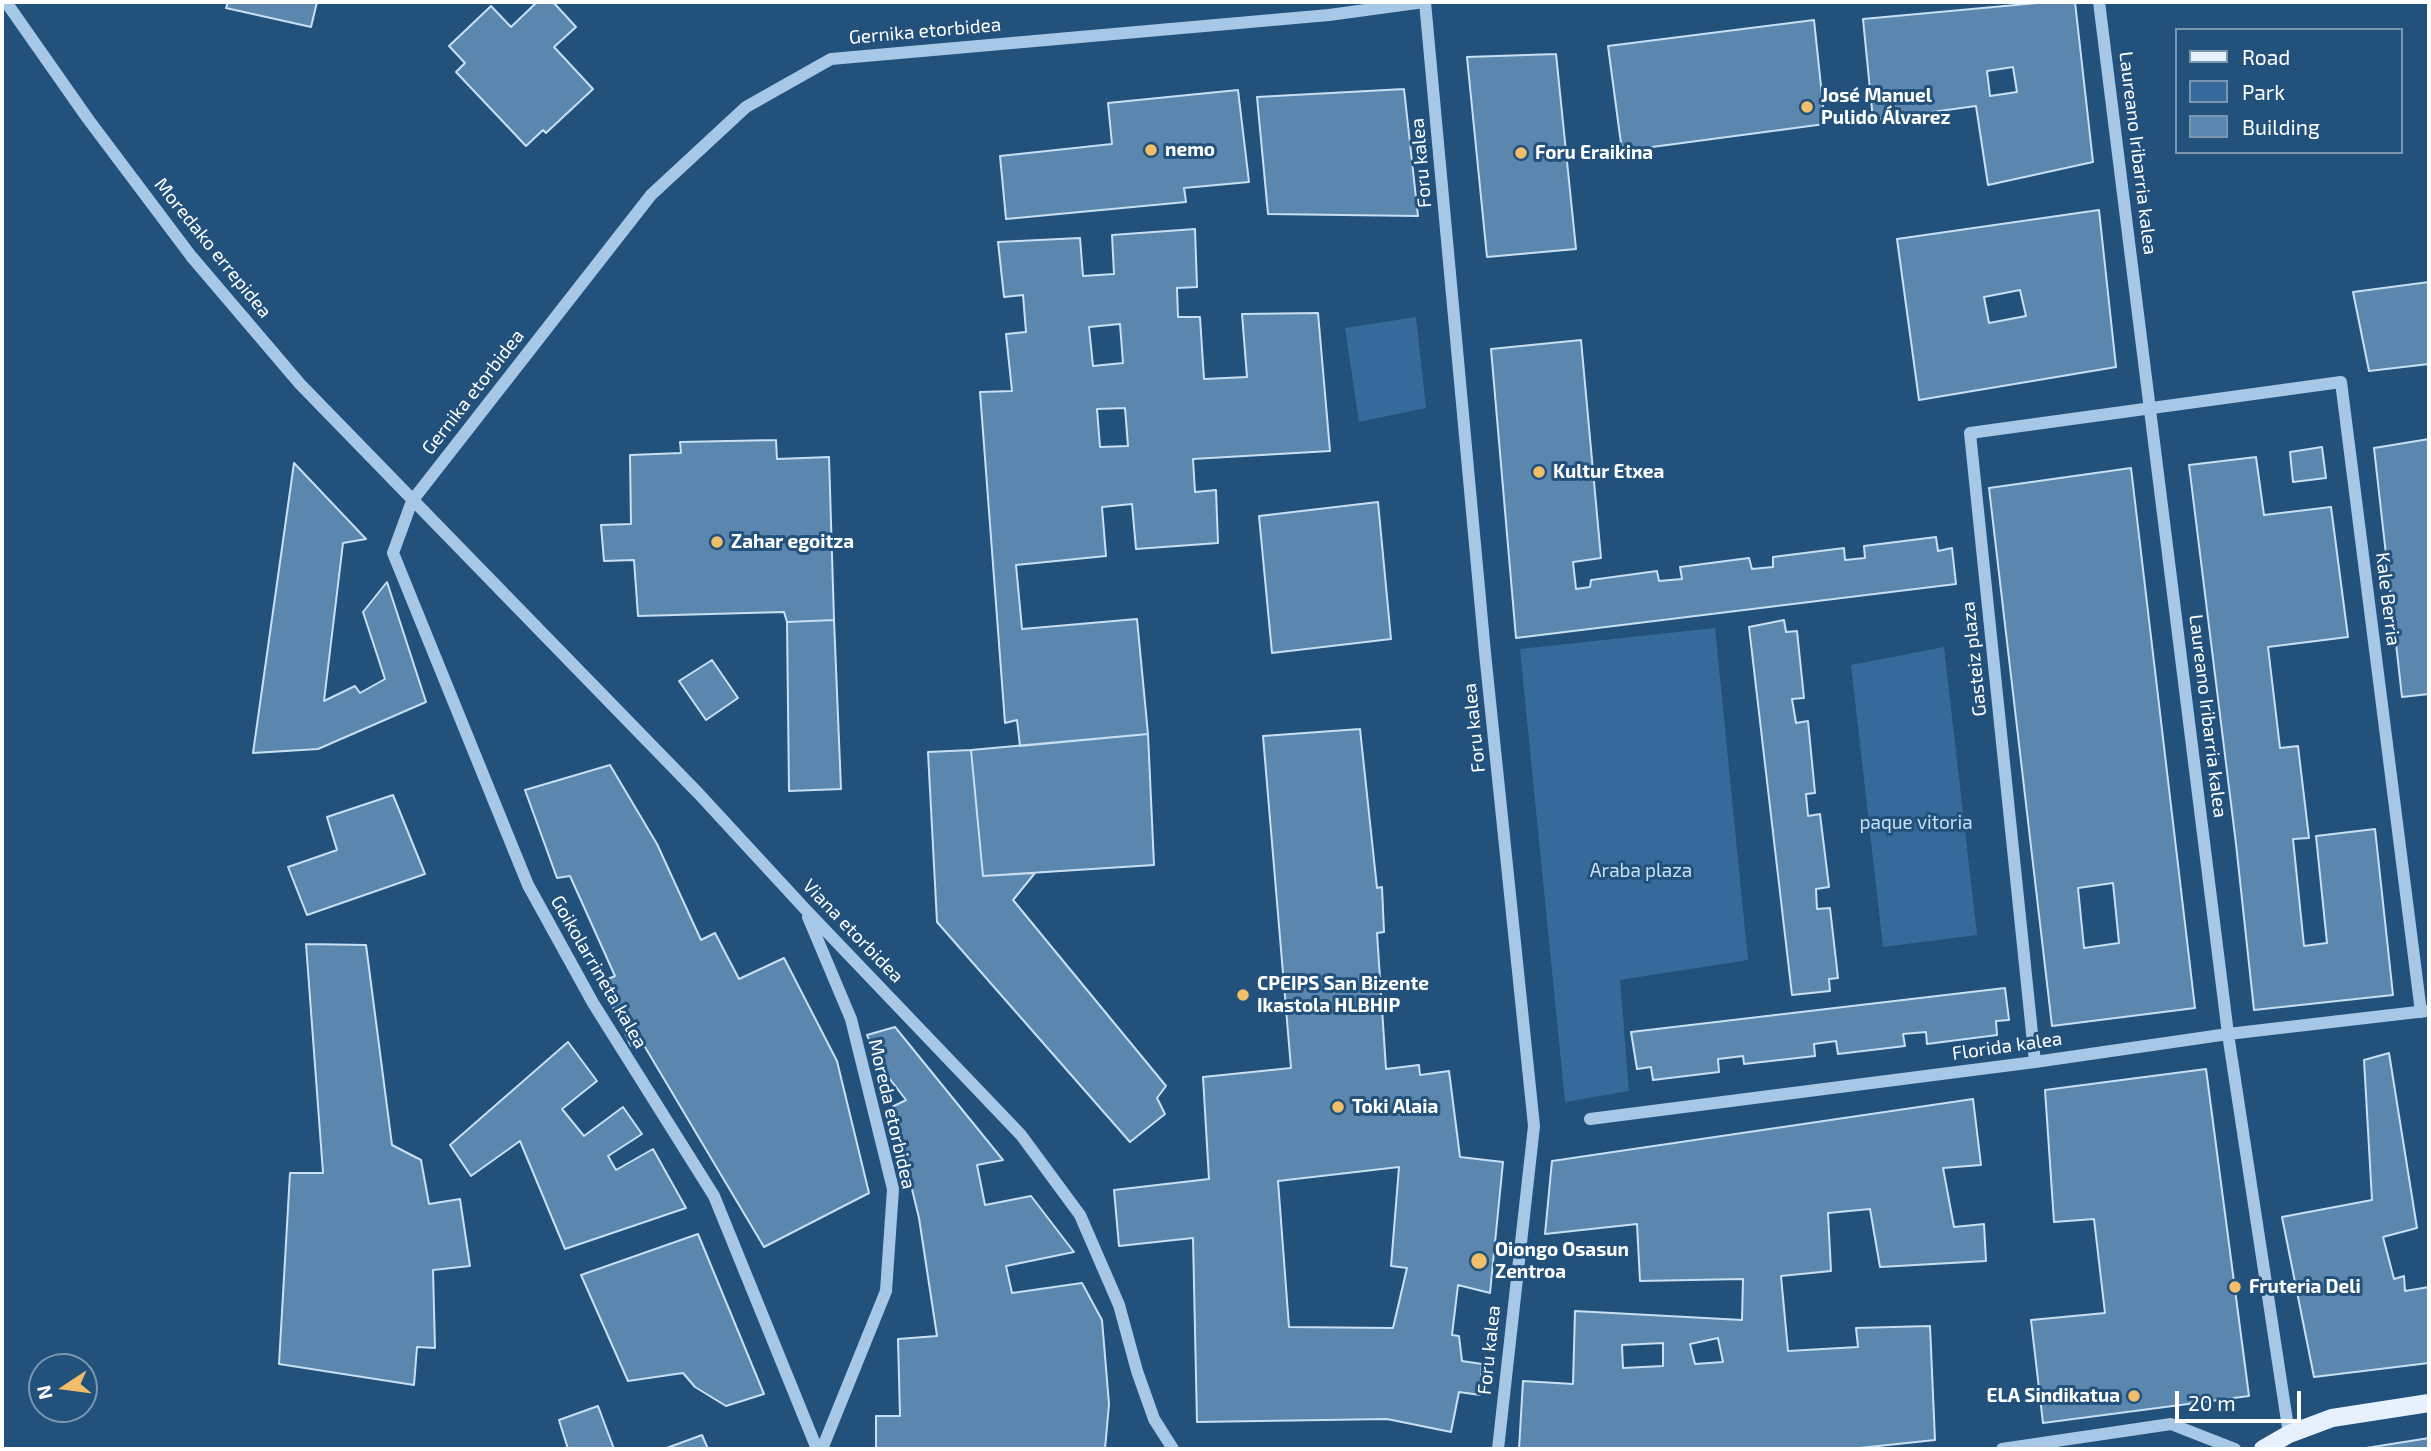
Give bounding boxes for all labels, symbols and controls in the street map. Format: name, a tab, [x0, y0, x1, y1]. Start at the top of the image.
street label: Gernika etorbidea	[848, 13, 1002, 49]
legend	[2176, 28, 2403, 154]
text: Road	[2242, 44, 2290, 69]
street label: Laureano Iribarria kalea	[2114, 50, 2162, 256]
text: Park	[2242, 79, 2285, 104]
place label: José Manuel Pulido Álvarez	[1821, 85, 1950, 129]
marker: José Manuel Pulido Álvarez	[1799, 99, 1815, 115]
text: Building	[2242, 114, 2320, 139]
street label: Foru kalea	[1406, 117, 1436, 209]
place label: nemo	[1165, 139, 1215, 161]
marker: nemo	[1143, 142, 1159, 158]
place label: Foru Eraikina	[1535, 142, 1653, 164]
marker: Foru Eraikina	[1513, 145, 1529, 161]
street label: Moredako errepidea	[150, 173, 276, 323]
street label: Gernika etorbidea	[417, 325, 529, 459]
place label: Kultur Etxea	[1553, 461, 1664, 483]
marker: Kultur Etxea	[1531, 464, 1547, 480]
place label: Zahar egoitza	[731, 531, 854, 553]
marker: Zahar egoitza	[709, 534, 725, 550]
street label: Kale Berria	[2371, 551, 2405, 647]
street label: Gasteiz plaza	[1957, 600, 1991, 718]
street label: Laureano Iribarria kalea	[2184, 613, 2232, 819]
street label: Foru kalea	[1458, 682, 1490, 774]
park label: paque vitoria	[1859, 812, 1973, 834]
park label: Araba plaza	[1590, 860, 1692, 882]
street label: Viana etorbidea	[798, 874, 908, 988]
street label: Goikolarrineta kalea	[546, 891, 652, 1053]
place label: CPEIPS San Bizente Ikastola HLBHIP	[1257, 973, 1429, 1017]
marker: CPEIPS San Bizente Ikastola HLBHIP	[1235, 987, 1251, 1003]
street label: Florida kalea	[1950, 1027, 2064, 1065]
street label: Moreda etorbidea	[864, 1037, 920, 1191]
place label: Toki Alaia	[1352, 1096, 1438, 1118]
marker: Toki Alaia	[1330, 1099, 1346, 1115]
place label: Oiongo Osasun Zentroa	[1495, 1239, 1629, 1283]
marker: Oiongo Osasun Zentroa	[1469, 1251, 1489, 1271]
place label: Fruteria Deli	[2249, 1276, 2361, 1298]
marker: Fruteria Deli	[2227, 1279, 2243, 1295]
street label: Foru kalea	[1473, 1304, 1505, 1396]
north arrow	[28, 1353, 98, 1423]
scale bar	[2179, 1378, 2305, 1422]
text: N	[31, 1383, 57, 1402]
place label: ELA Sindikatua	[1987, 1385, 2120, 1407]
marker: ELA Sindikatua	[2126, 1388, 2142, 1404]
text: 20 m	[2188, 1390, 2236, 1415]

